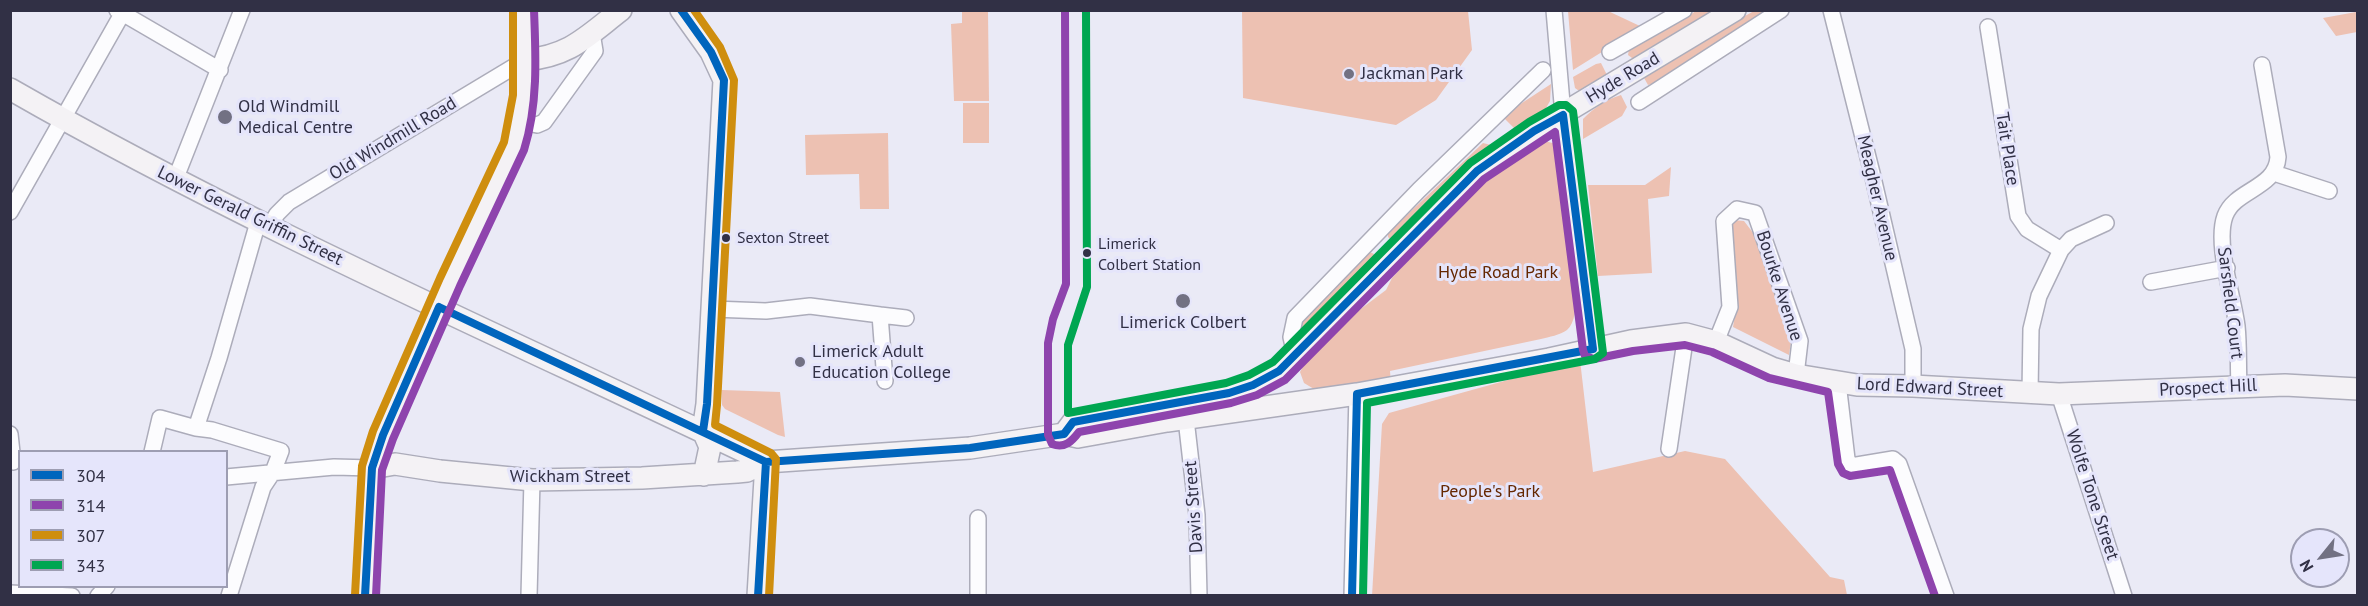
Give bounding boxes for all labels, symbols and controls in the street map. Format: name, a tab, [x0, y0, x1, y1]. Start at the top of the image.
street label: Hyde Road	[1582, 48, 1664, 108]
place label: Jackman Park	[1361, 63, 1463, 85]
marker: Jackman Park	[1342, 67, 1356, 81]
street label: Old Windmill Road	[326, 93, 460, 185]
place label: Old Windmill Medical Centre	[238, 96, 353, 138]
marker: Old Windmill Medical Centre	[216, 108, 234, 126]
street label: Tait Place	[1991, 111, 2023, 187]
street label: Meagher Avenue	[1852, 133, 1902, 263]
street label: Lower Gerald Griffin Street	[154, 162, 346, 270]
place label: Sexton Street	[737, 228, 829, 248]
street label: Bourke Avenue	[1751, 228, 1807, 344]
marker: Sexton Street	[720, 232, 732, 244]
place label: Limerick Colbert Station	[1098, 234, 1201, 272]
street label: Sarsfield Court	[2212, 246, 2248, 360]
marker: Limerick Colbert Station	[1081, 247, 1093, 259]
park label: Hyde Road Park	[1438, 262, 1558, 284]
marker: Limerick Colbert	[1174, 292, 1192, 310]
place label: Limerick Colbert	[1120, 312, 1246, 334]
place label: Limerick Adult Education College	[812, 341, 951, 384]
marker: Limerick Adult Education College	[793, 355, 807, 369]
street label: Lord Edward Street	[1856, 373, 2004, 403]
street label: Prospect Hill	[2159, 375, 2257, 401]
street label: Wolfe Tone Street	[2061, 427, 2123, 563]
legend	[18, 450, 228, 588]
street label: Davis Street	[1180, 460, 1208, 554]
text: 304	[76, 464, 105, 487]
street label: Wickham Street	[510, 466, 630, 488]
park label: People's Park	[1440, 481, 1540, 503]
text: 314	[76, 494, 105, 517]
text: 307	[76, 524, 105, 547]
north arrow	[2290, 528, 2350, 588]
text: 343	[76, 554, 105, 577]
text: N	[2295, 556, 2317, 576]

